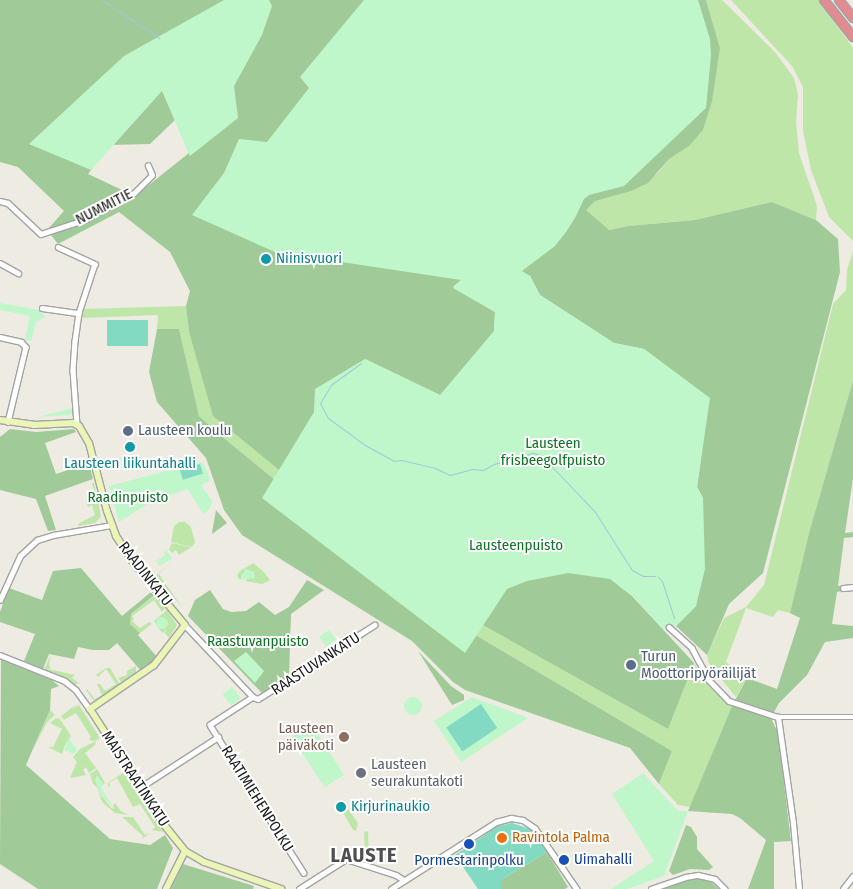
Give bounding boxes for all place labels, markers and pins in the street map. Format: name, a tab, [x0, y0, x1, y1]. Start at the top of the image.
place label: Niinisvuori	[276, 250, 342, 268]
marker: Niinisvuori	[260, 253, 272, 265]
place label: Lausteen koulu	[138, 422, 231, 440]
marker: Lausteen koulu	[122, 425, 134, 437]
marker: Lausteen liikuntahalli	[124, 441, 136, 453]
place label: Lausteen liikuntahalli	[64, 455, 196, 473]
place label: Turun Moottoripyöräilijät	[641, 647, 756, 682]
marker: Turun Moottoripyöräilijät	[625, 659, 637, 671]
place label: Lausteen päiväkoti	[278, 719, 334, 754]
marker: Lausteen päiväkoti	[338, 731, 350, 743]
place label: Lausteen seurakuntakoti	[371, 755, 463, 790]
marker: Lausteen seurakuntakoti	[355, 767, 367, 779]
place label: Kirjurinaukio	[351, 798, 430, 816]
marker: Kirjurinaukio	[335, 801, 347, 813]
place label: Ravintola Palma	[512, 829, 610, 847]
marker: Ravintola Palma	[496, 832, 508, 844]
marker: Pormestarinpolku	[463, 838, 475, 850]
place label: Uimahalli	[574, 851, 632, 869]
place label: Pormestarinpolku	[414, 852, 524, 870]
marker: Uimahalli	[558, 854, 570, 866]

